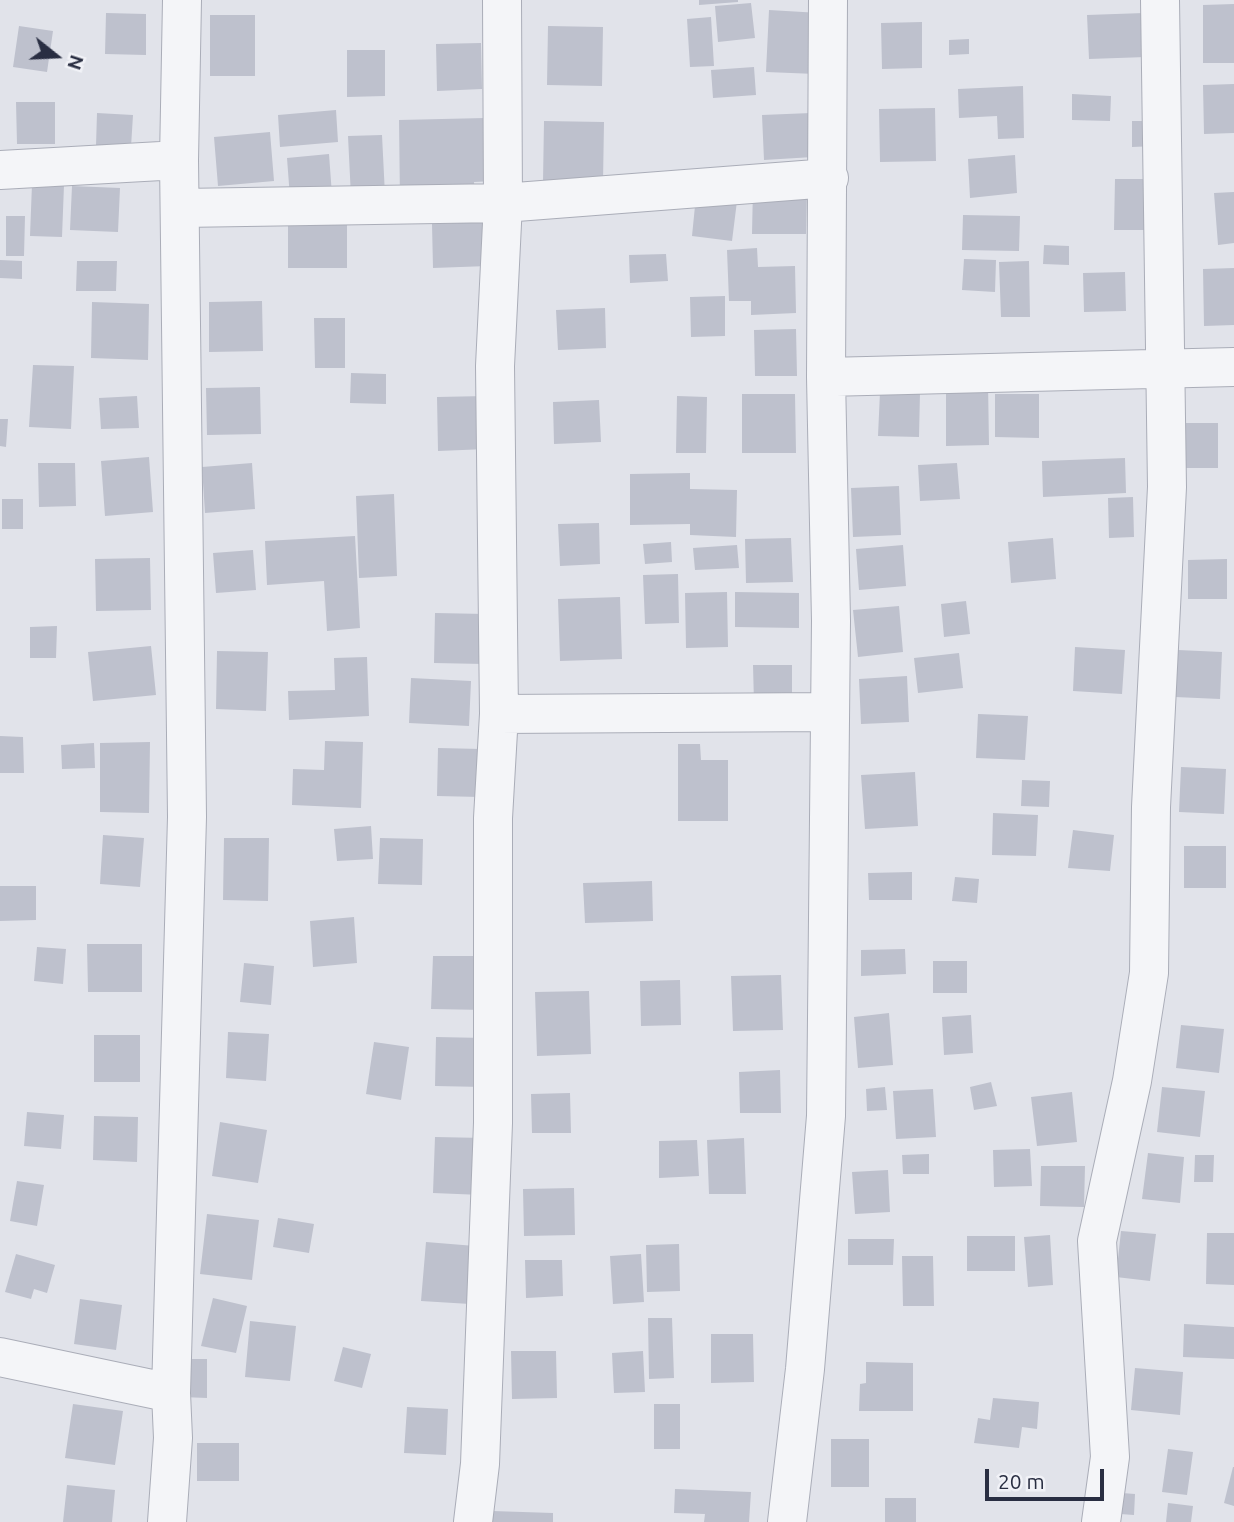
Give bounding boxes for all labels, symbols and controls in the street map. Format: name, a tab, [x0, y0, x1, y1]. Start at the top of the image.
north arrow	[21, 21, 91, 91]
text: N	[63, 52, 89, 73]
scale bar	[989, 1456, 1108, 1500]
text: 20 m	[998, 1469, 1045, 1493]

